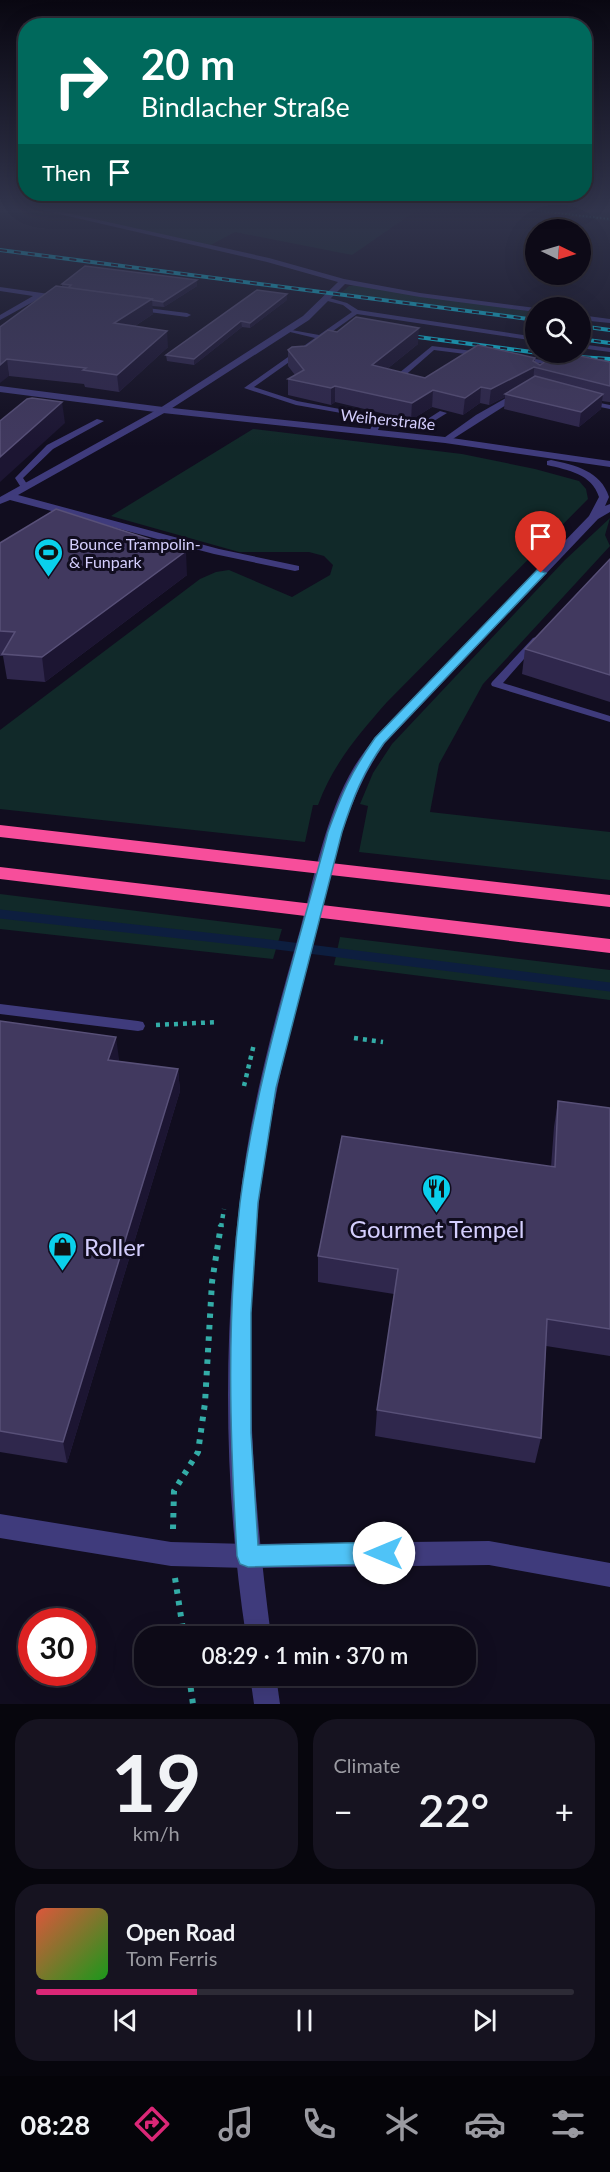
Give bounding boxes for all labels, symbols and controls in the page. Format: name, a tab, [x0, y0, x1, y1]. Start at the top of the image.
text: 20 m	[141, 39, 235, 89]
icon: right	[42, 42, 120, 120]
text: Bindlacher Straße	[141, 90, 350, 123]
icon: arrive	[103, 156, 136, 189]
text: Then	[42, 159, 91, 186]
north arrow	[525, 219, 591, 285]
map controls	[525, 219, 591, 363]
button: search	[525, 297, 591, 363]
street label: Weiherstraße	[340, 405, 436, 433]
pin	[515, 511, 566, 573]
icon: arrive	[524, 520, 557, 553]
place label: Bounce Trampolin- & Funpark	[69, 534, 201, 571]
sports icon: Bounce Trampolin- & Funpark	[32, 536, 64, 578]
restaurant icon: Gourmet Tempel	[421, 1172, 453, 1214]
place label: Gourmet Tempel	[350, 1214, 524, 1243]
shop icon: Roller	[47, 1230, 79, 1272]
place label: Roller	[84, 1232, 145, 1261]
position arrow	[352, 1521, 416, 1585]
speed limit sign: 30	[18, 1608, 96, 1686]
text: 08:29 · 1 min · 370 m	[202, 1642, 408, 1669]
text: 19	[111, 1735, 201, 1829]
text: Climate	[334, 1753, 400, 1777]
text: 22°	[418, 1783, 489, 1837]
text: −	[334, 1791, 353, 1831]
text: +	[555, 1791, 574, 1831]
text: km/h	[133, 1821, 180, 1845]
text: Open Road	[126, 1919, 235, 1946]
text: Tom Ferris	[126, 1946, 217, 1970]
icon: previous	[109, 2004, 142, 2037]
icon: pause	[288, 2004, 321, 2037]
icon: next	[468, 2004, 501, 2037]
icon: directions	[131, 2103, 173, 2145]
icon: music	[215, 2103, 257, 2145]
icon: phone	[298, 2103, 340, 2145]
icon: climate	[381, 2103, 423, 2145]
icon: car	[464, 2103, 506, 2145]
icon: filters	[547, 2103, 589, 2145]
text: 08:28	[21, 2108, 90, 2141]

